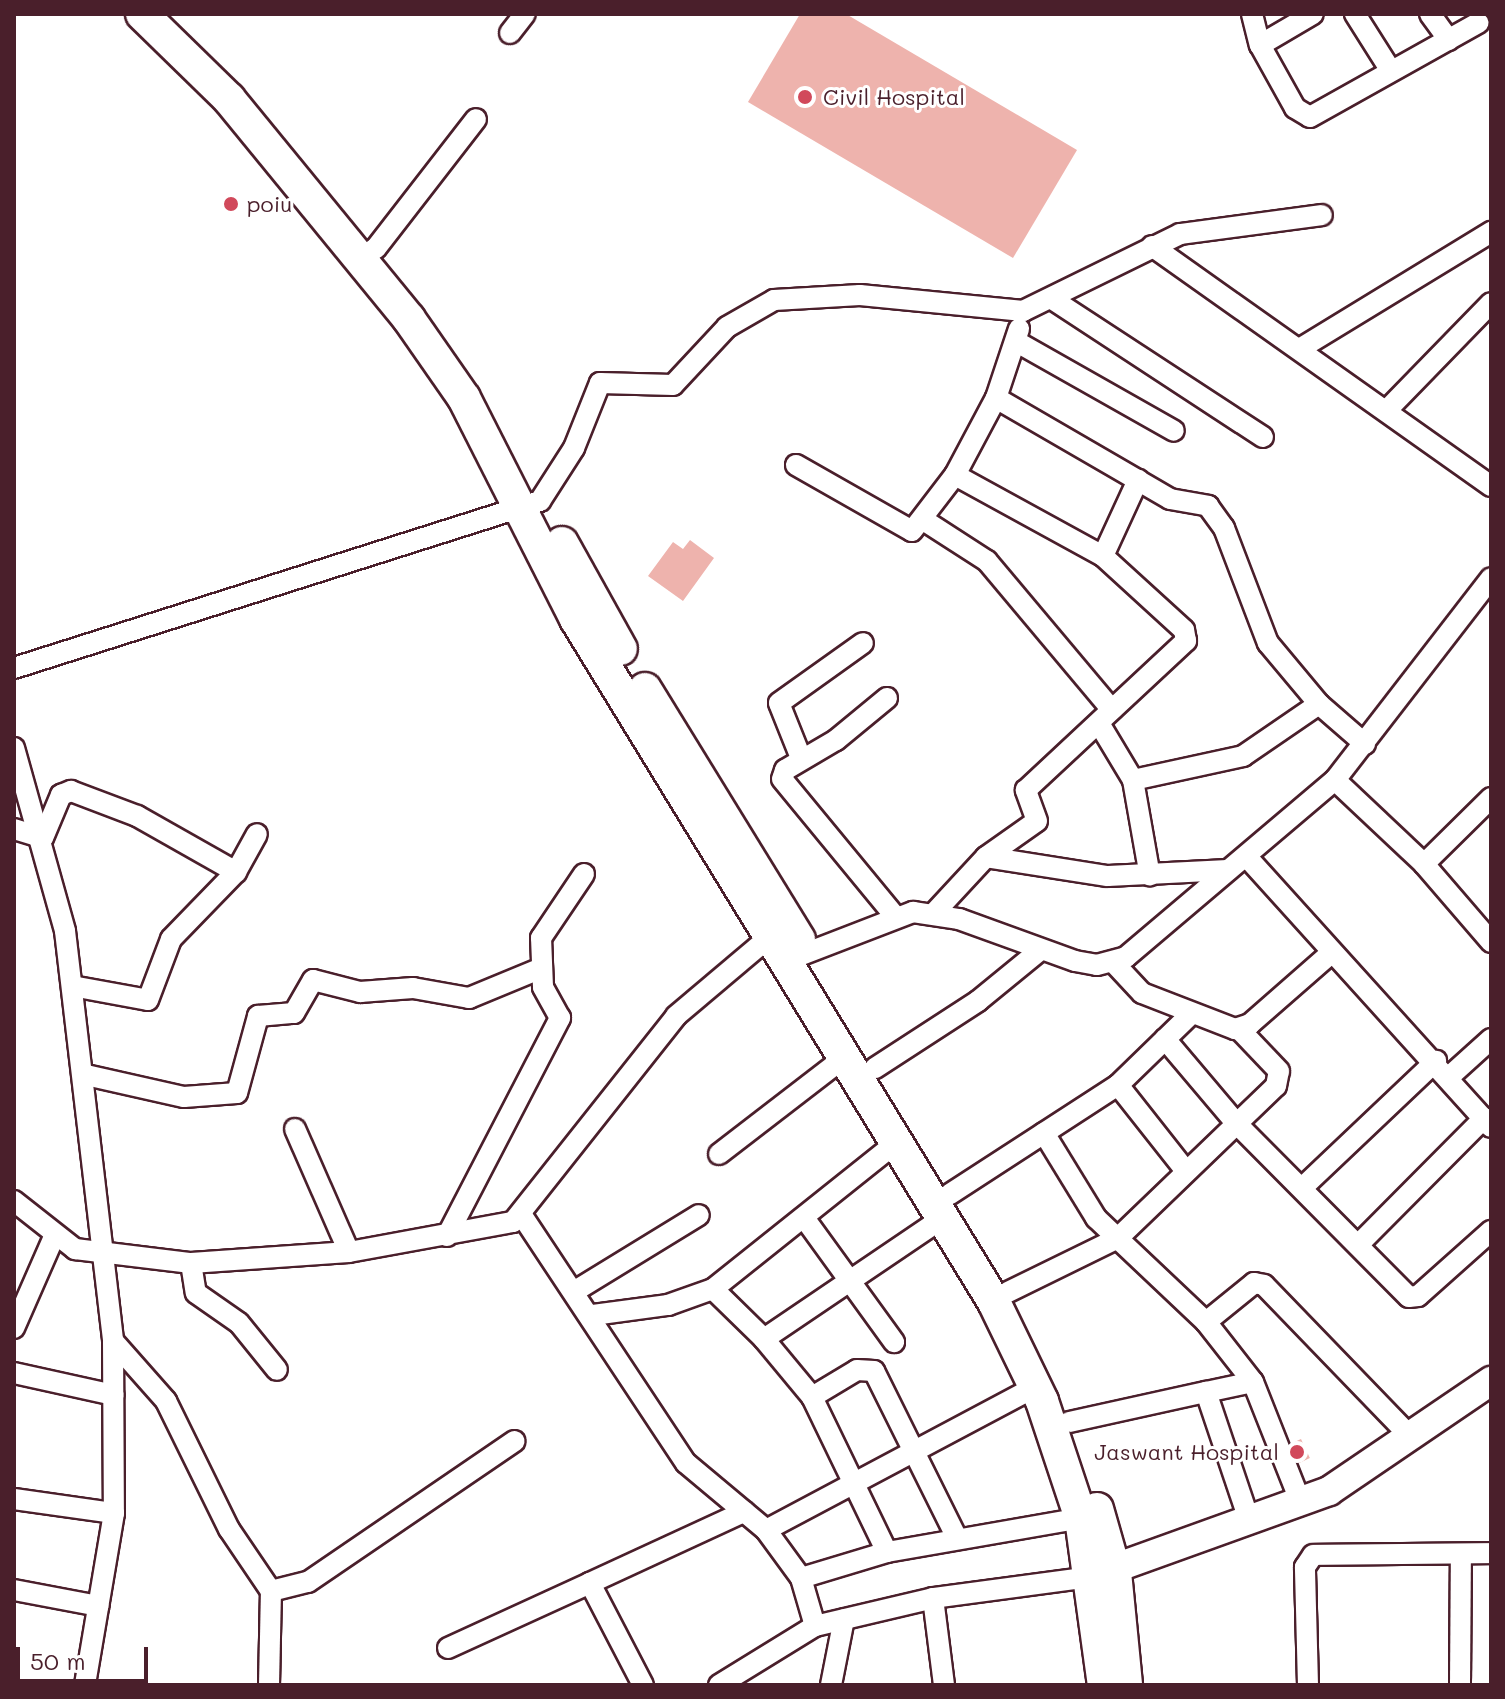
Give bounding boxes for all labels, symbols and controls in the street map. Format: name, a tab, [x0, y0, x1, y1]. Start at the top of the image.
place label: Civil Hospital	[823, 84, 965, 110]
marker: Civil Hospital	[794, 86, 816, 108]
place label: poiu	[247, 191, 292, 217]
marker: poiu	[222, 195, 240, 213]
place label: Jaswant Hospital	[1094, 1439, 1279, 1465]
marker: Jaswant Hospital	[1286, 1441, 1308, 1463]
scale bar	[20, 1631, 152, 1681]
text: 50 m	[30, 1645, 86, 1676]

